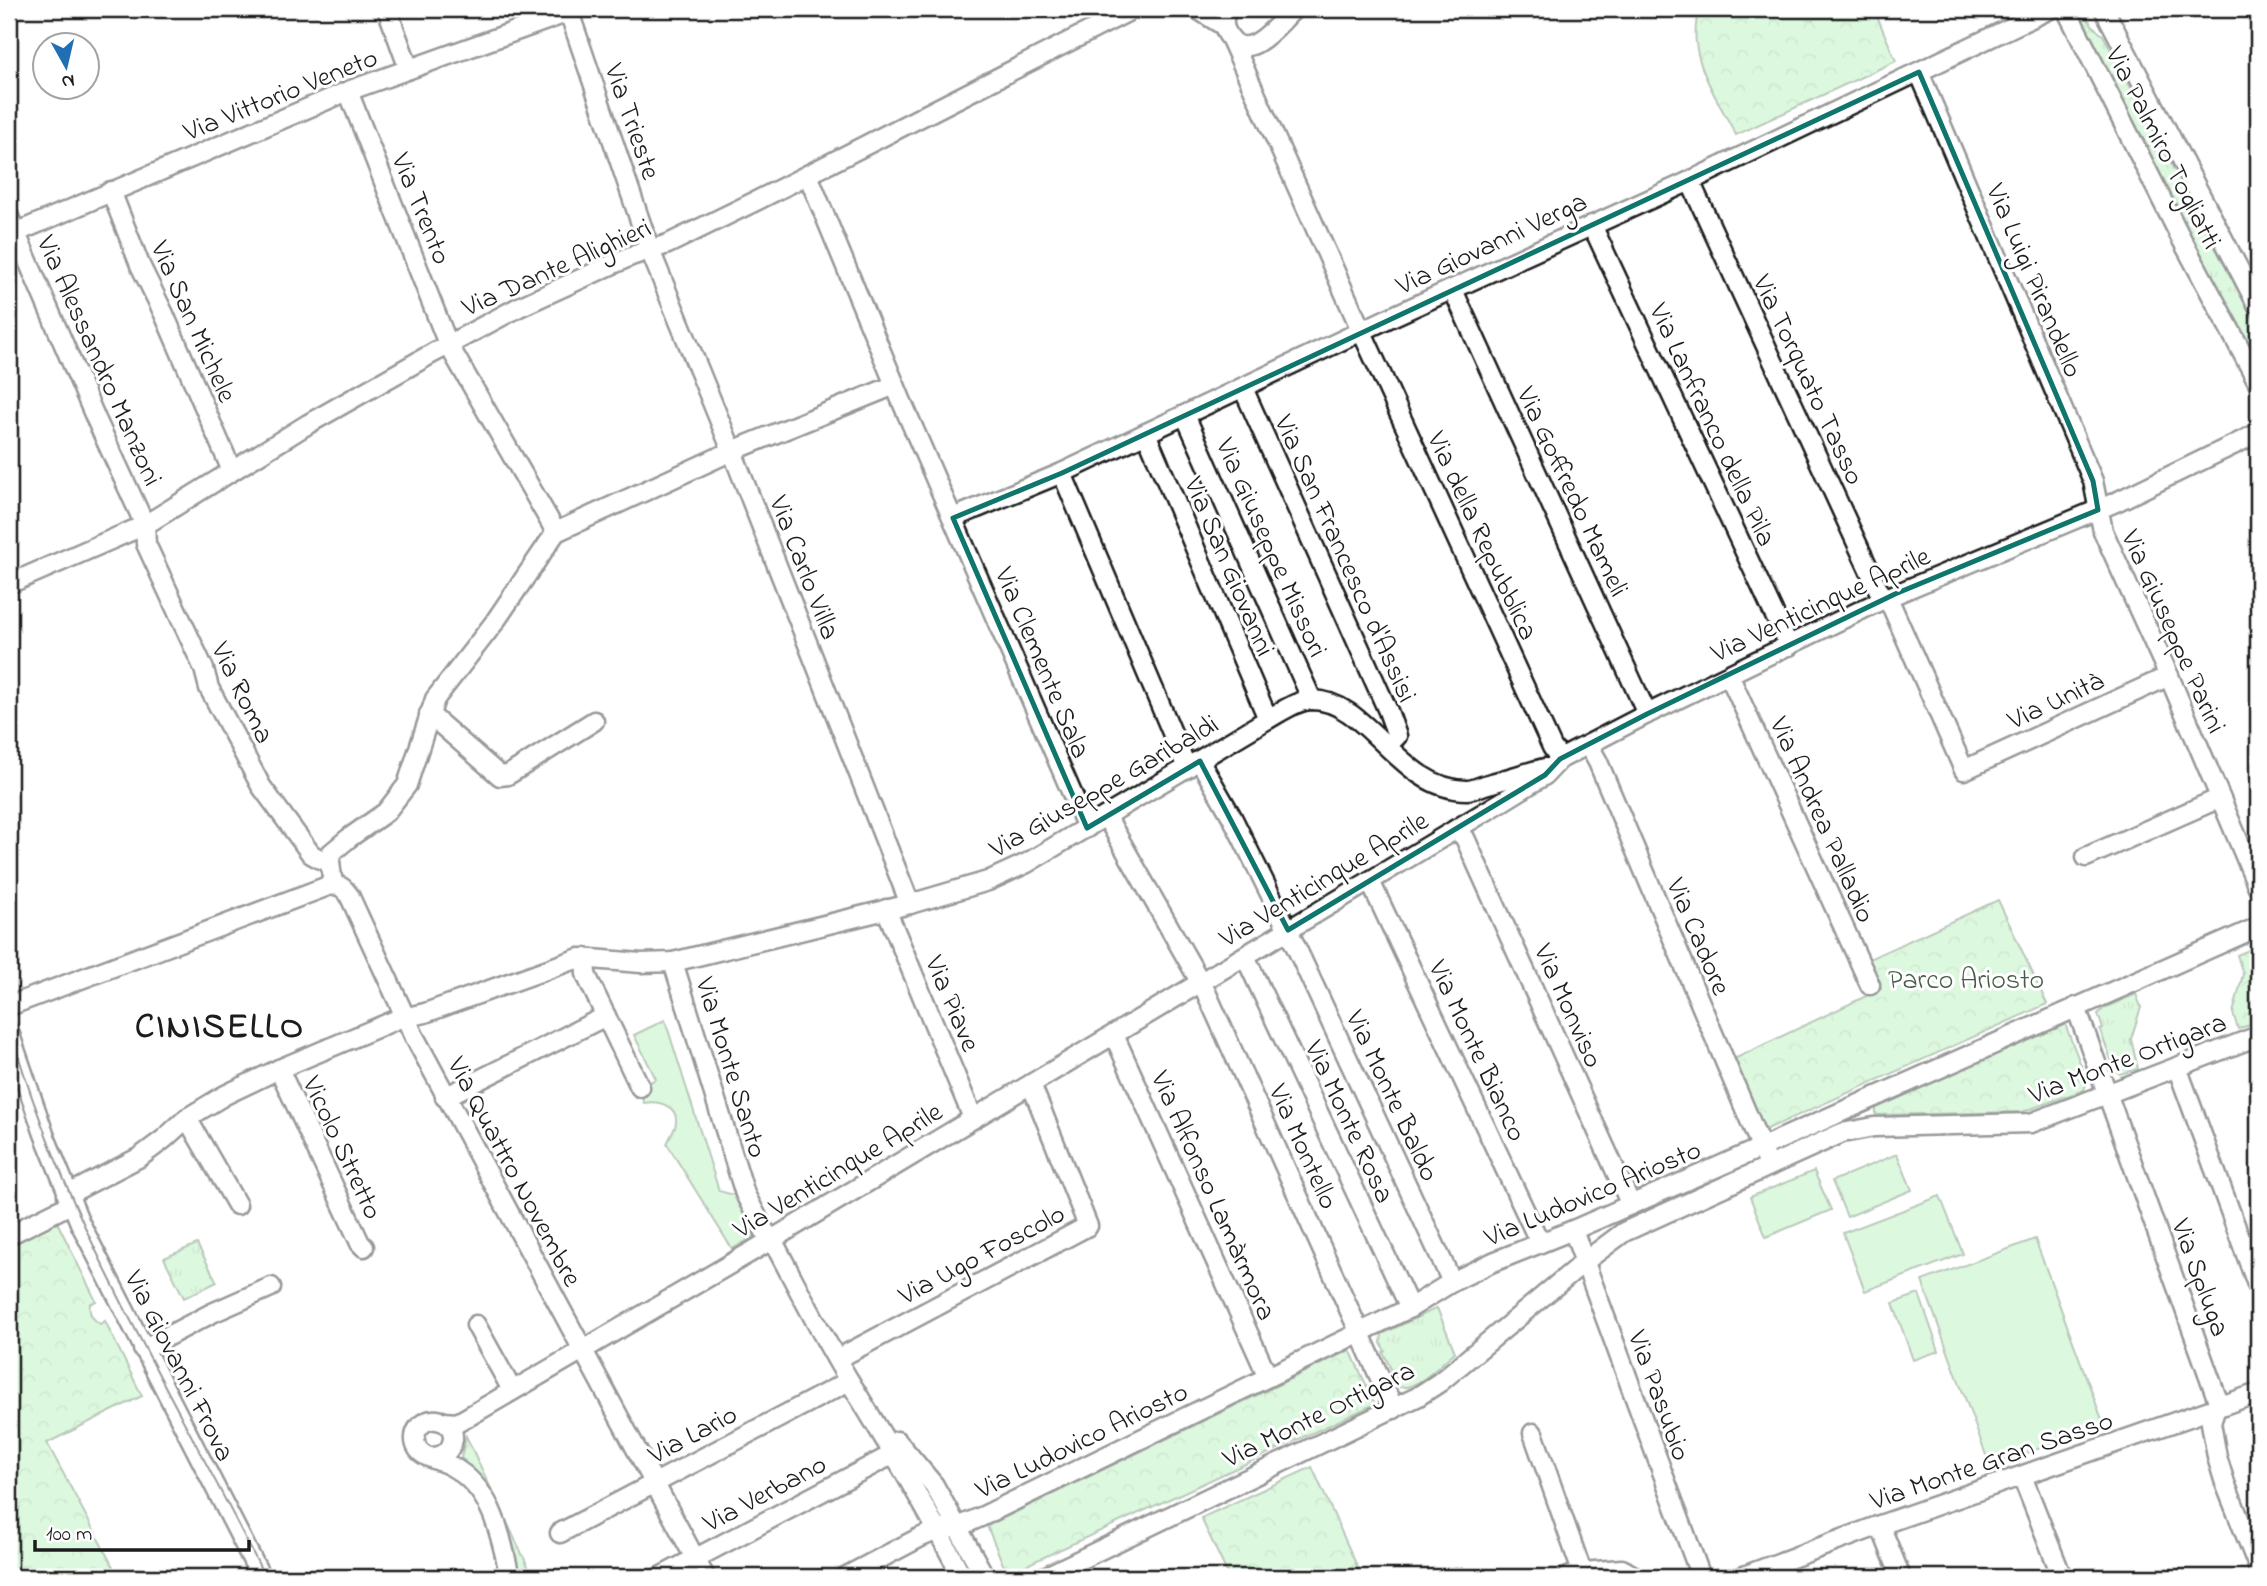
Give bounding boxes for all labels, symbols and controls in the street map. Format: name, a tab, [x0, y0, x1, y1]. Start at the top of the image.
north arrow	[32, 32, 102, 102]
street label: Via Vittorio Veneto	[177, 39, 384, 154]
street label: Via Palmiro Togliatti	[2093, 39, 2231, 257]
street label: Via Trieste	[591, 58, 670, 186]
text: N	[60, 66, 76, 95]
street label: Via Trento	[379, 147, 461, 271]
street label: Via Luigi Pirandello	[1973, 177, 2092, 385]
street label: Via Giovanni Verga	[1389, 183, 1595, 308]
street label: Via Dante Alighieri	[455, 209, 659, 330]
street label: Via Alessandro Manzoni	[24, 229, 172, 493]
street label: Via San Michele	[137, 234, 246, 410]
street label: Via Torquato Tasso	[1740, 268, 1874, 492]
street label: Via Lanfranco della Pila	[1636, 296, 1785, 554]
street label: Via Goffredo Mameli	[1504, 380, 1638, 604]
street label: Via San Francesco d'Assisi	[1261, 408, 1426, 710]
street label: Via della Repubblica	[1414, 425, 1547, 648]
street label: Via Giuseppe Missori	[1203, 431, 1336, 665]
street label: Via San Giovanni	[1171, 470, 1284, 663]
street label: Via Carlo Villa	[756, 489, 849, 646]
street label: Via Giuseppe Parini	[2108, 523, 2235, 741]
street label: Via Venticinque Aprile	[1704, 537, 1938, 675]
street label: Via Clemente Sala	[982, 560, 1100, 765]
street label: Via Roma	[198, 635, 283, 751]
street label: Via Unità	[2001, 662, 2111, 743]
street label: Via Giuseppe Garibaldi	[982, 706, 1227, 871]
street label: Via Andrea Palladio	[1757, 710, 1885, 930]
street label: Via Venticinque Aprile	[1212, 802, 1438, 960]
street label: Via Cadore	[1653, 871, 1740, 1003]
street label: Via Monviso	[1521, 937, 1612, 1075]
street label: Via Piave	[912, 949, 989, 1059]
street label: Via Monte Bianco	[1415, 953, 1536, 1149]
park label: Parco Ariosto	[1888, 961, 2044, 1002]
street label: Via Monte Santo	[682, 972, 777, 1163]
district label: CINISELLO	[135, 1003, 305, 1054]
street label: Via Monte Baldo	[1333, 1003, 1448, 1189]
street label: Via Monte Ortigara	[2022, 1004, 2233, 1117]
street label: Via Monte Rosa	[1292, 1033, 1403, 1211]
street label: Via Quattro Novembre	[434, 1049, 591, 1295]
street label: Via Alfonso Lamàrmora	[1138, 1064, 1285, 1328]
street label: Vicolo Stretto	[289, 1069, 392, 1227]
street label: Via Montello	[1256, 1077, 1348, 1217]
street label: Via Venticinque Aprile	[726, 1093, 952, 1251]
street label: Via Ludovico Ariosto	[1478, 1131, 1708, 1260]
street label: Via Ugo Foscolo	[891, 1195, 1073, 1318]
street label: Via Spluga	[2158, 1213, 2239, 1343]
street label: Via Giovanni Frova	[112, 1263, 244, 1469]
street label: Via Pasubio	[1615, 1324, 1700, 1467]
street label: Via Monte Ortigara	[1216, 1352, 1422, 1481]
street label: Via Ludovico Ariosto	[968, 1373, 1196, 1512]
street label: Via Lario	[641, 1396, 745, 1477]
street label: Via Monte Gran Sasso	[1864, 1402, 2119, 1523]
street label: Via Verbano	[696, 1445, 835, 1545]
scale bar	[35, 1509, 248, 1553]
text: 100 m	[46, 1520, 92, 1550]

